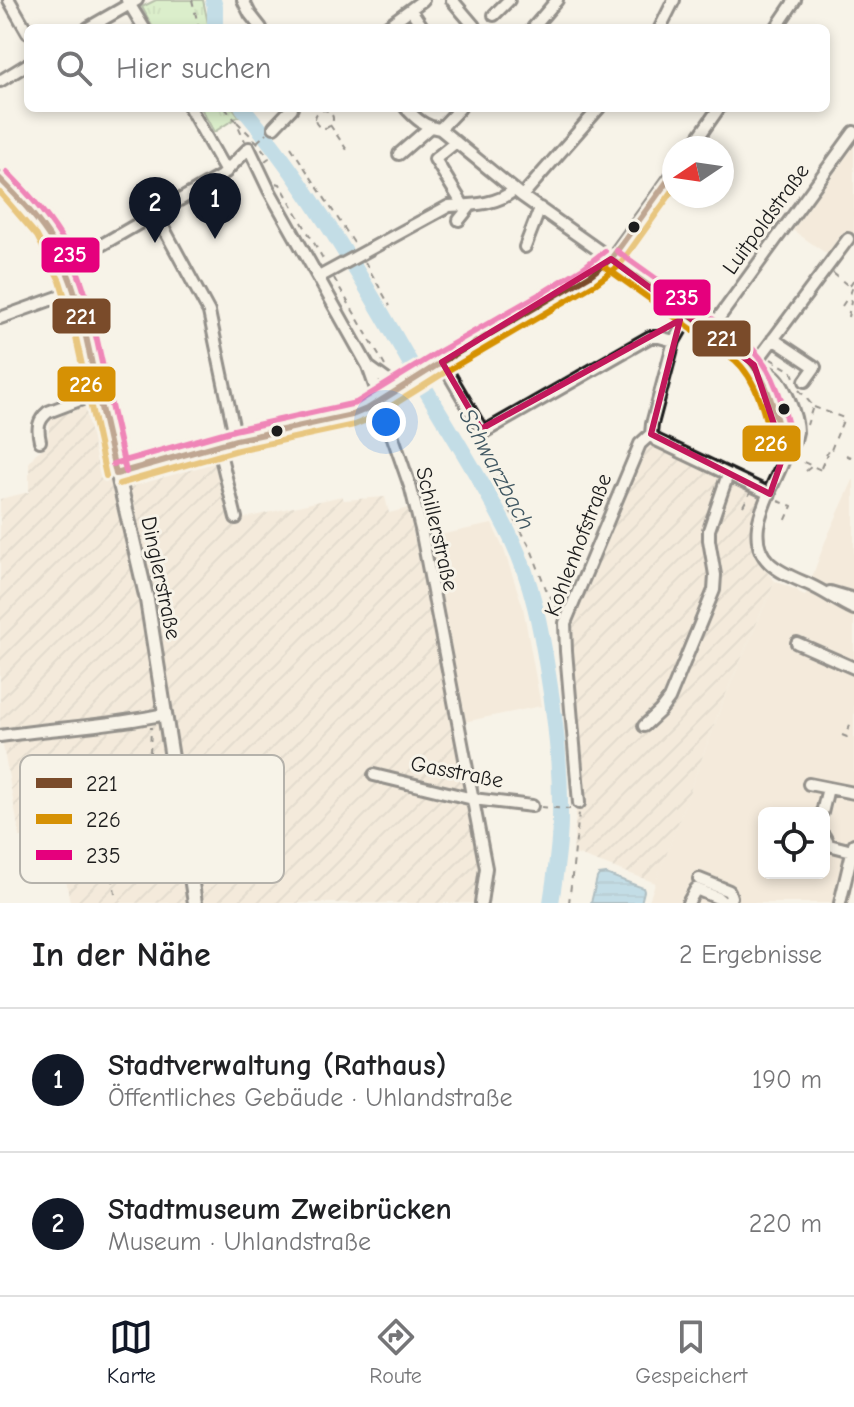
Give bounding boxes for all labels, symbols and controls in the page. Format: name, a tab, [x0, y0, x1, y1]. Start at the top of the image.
search box	[24, 24, 830, 112]
icon: search	[52, 46, 96, 90]
text: Hier suchen	[116, 51, 271, 86]
north arrow	[662, 136, 734, 208]
street label: Luitpoldstraße	[717, 158, 815, 280]
pin: 1	[189, 173, 241, 239]
pin: 2	[129, 177, 181, 243]
unlabelled marker	[626, 219, 642, 235]
line badge: 235	[40, 236, 101, 274]
text: 235	[53, 242, 87, 268]
line badge: 235	[652, 278, 712, 317]
text: 235	[665, 285, 699, 311]
line badge: 221	[51, 297, 112, 335]
text: 221	[66, 304, 96, 330]
line badge: 221	[691, 319, 752, 358]
text: 221	[707, 326, 737, 352]
line badge: 226	[56, 365, 117, 403]
text: 226	[69, 372, 103, 398]
unlabelled marker	[776, 401, 792, 417]
your location	[366, 402, 406, 442]
water label: Schwarzbach	[453, 404, 541, 534]
unlabelled marker	[269, 423, 285, 439]
line badge: 226	[741, 424, 802, 463]
text: 226	[754, 431, 788, 457]
street label: Schillerstraße	[410, 464, 464, 594]
street label: Kohlenhofstraße	[539, 470, 617, 620]
street label: Dinglerstraße	[135, 514, 187, 642]
street label: Gasstraße	[408, 750, 506, 794]
legend	[20, 755, 284, 883]
text: 221	[86, 771, 118, 797]
text: 226	[86, 807, 121, 833]
map controls	[758, 807, 830, 879]
button: locate	[758, 807, 830, 879]
text: 235	[86, 843, 121, 869]
text: In der Nähe	[32, 935, 211, 975]
text: 2 Ergebnisse	[679, 940, 822, 970]
text: Stadtverwaltung (Rathaus)	[108, 1048, 446, 1083]
text: 1	[53, 1065, 63, 1095]
text: 190 m	[752, 1065, 822, 1095]
text: Öffentliches Gebäude · Uhlandstraße	[108, 1083, 513, 1113]
text: Stadtmuseum Zweibrücken	[108, 1192, 452, 1227]
text: 2	[52, 1209, 64, 1239]
text: 220 m	[749, 1209, 822, 1239]
text: Museum · Uhlandstraße	[108, 1227, 371, 1257]
tab: Karte	[107, 1315, 156, 1389]
tab: Route	[369, 1315, 422, 1389]
tab: Gespeichert	[635, 1315, 747, 1389]

